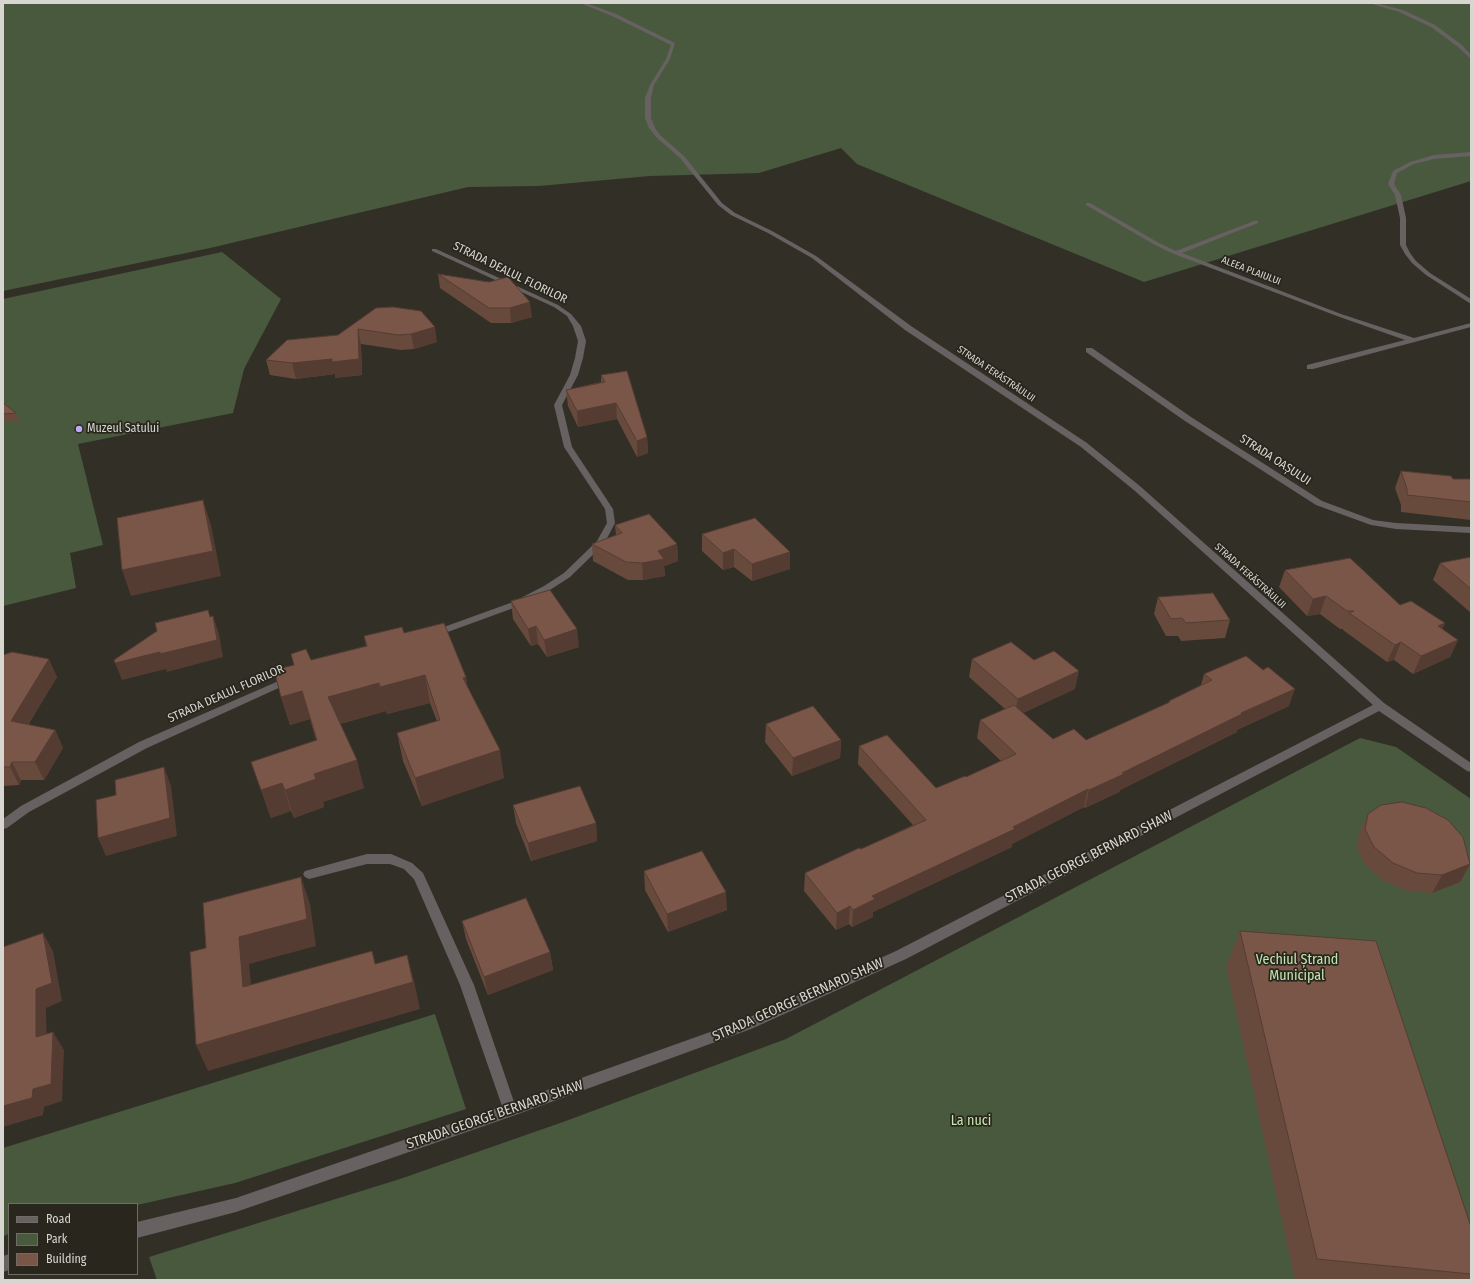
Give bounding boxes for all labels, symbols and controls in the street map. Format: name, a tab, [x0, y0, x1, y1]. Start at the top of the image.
street label: STRADA DEALUL FLORILOR	[451, 239, 569, 307]
street label: ALEEA PLAIULUI	[1220, 254, 1282, 288]
street label: STRADA FERĂSTRĂULUI	[955, 343, 1037, 405]
place label: Muzeul Satului	[87, 422, 159, 436]
marker: Muzeul Satului	[74, 424, 84, 434]
street label: STRADA OAȘULUI	[1237, 432, 1313, 488]
street label: STRADA FERĂSTRĂULUI	[1212, 541, 1288, 611]
street label: STRADA DEALUL FLORILOR	[166, 662, 286, 726]
street label: STRADA GEORGE BERNARD SHAW	[1003, 807, 1175, 907]
park label: Vechiul Ștrand Municipal	[1256, 952, 1338, 984]
street label: STRADA GEORGE BERNARD SHAW	[710, 955, 886, 1045]
street label: STRADA GEORGE BERNARD SHAW	[405, 1077, 585, 1153]
park label: La nuci	[951, 1113, 991, 1129]
legend	[8, 1203, 138, 1275]
text: Road	[46, 1212, 71, 1226]
text: Park	[46, 1232, 67, 1246]
text: Building	[46, 1252, 86, 1266]

